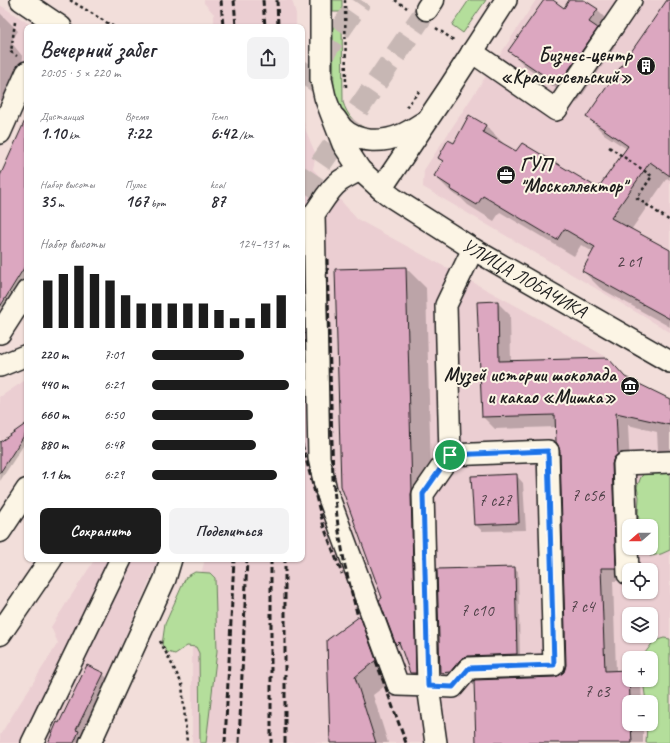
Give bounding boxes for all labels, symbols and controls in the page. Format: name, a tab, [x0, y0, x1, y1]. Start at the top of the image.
text: Вечерний забег	[40, 36, 155, 64]
button: share	[247, 37, 289, 79]
place label: Бизнес-центр «Красносельский»	[500, 43, 634, 89]
building icon: Бизнес-центр «Красносельский»	[635, 55, 657, 77]
text: 20:05 · 5 × 220 m	[40, 65, 121, 81]
text: Дистанция	[40, 109, 84, 123]
text: Время	[125, 109, 148, 123]
text: Темп	[210, 109, 228, 123]
text: 1.10	[40, 123, 66, 144]
text: 7:22	[125, 123, 151, 144]
text: 6:42	[210, 123, 237, 144]
text: km	[66, 128, 80, 142]
text: /km	[237, 128, 254, 142]
place label: ГУП "Москоллектор"	[520, 152, 631, 198]
office icon: ГУП "Москоллектор"	[495, 164, 517, 186]
text: Набор высоты	[40, 177, 95, 191]
text: Пульс	[125, 177, 146, 191]
text: kcal	[210, 177, 225, 191]
text: 35	[40, 191, 55, 212]
text: 167	[125, 191, 148, 212]
text: 87	[210, 191, 225, 212]
text: m	[55, 196, 64, 210]
text: bpm	[148, 196, 166, 210]
street label: УЛИЦА ЛОБАЧИКА	[457, 233, 592, 324]
text: Набор высоты	[40, 236, 105, 252]
text: 124–131 m	[238, 236, 289, 252]
house number: 2 с1	[616, 251, 643, 272]
text: 220 m	[40, 347, 68, 363]
text: 7:01	[104, 347, 124, 363]
place label: Музей истории шоколада и какао «Мишка»	[444, 363, 618, 409]
museum icon: Музей истории шоколада и какао «Мишка»	[619, 375, 641, 397]
text: 440 m	[40, 377, 68, 393]
text: 6:21	[104, 377, 124, 393]
text: 660 m	[40, 407, 69, 423]
text: 6:50	[104, 407, 124, 423]
text: 880 m	[40, 437, 68, 453]
text: 6:48	[104, 437, 124, 453]
pin	[433, 438, 467, 472]
icon: arrive	[439, 444, 461, 466]
text: 1.1 km	[40, 467, 70, 483]
text: 6:29	[104, 467, 124, 483]
house number: 7 с56	[571, 485, 606, 506]
house number: 7 с27	[478, 490, 513, 511]
button: Сохранить	[40, 508, 161, 554]
button: Поделиться	[169, 508, 289, 554]
north arrow	[622, 519, 658, 555]
map controls	[622, 519, 658, 731]
button: locate	[622, 563, 658, 599]
house number: 7 с4	[569, 596, 597, 617]
house number: 7 с10	[460, 600, 495, 621]
button: layers	[622, 607, 658, 643]
button: +	[622, 651, 658, 687]
house number: 7 с3	[584, 681, 611, 702]
button: −	[622, 695, 658, 731]

